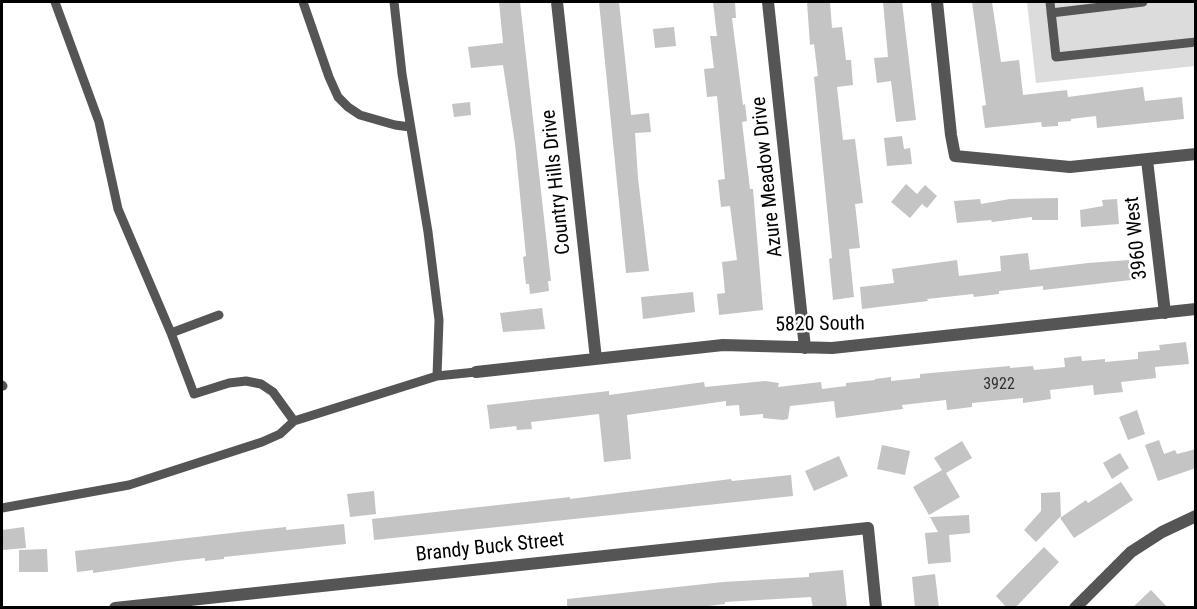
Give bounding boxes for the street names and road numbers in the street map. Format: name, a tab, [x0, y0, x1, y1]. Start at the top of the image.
street label: Azure Meadow Drive	[748, 95, 788, 259]
street label: Country Hills Drive	[537, 108, 577, 256]
street label: 3960 West	[1121, 195, 1153, 281]
street label: 5820 South	[775, 312, 865, 338]
street label: Brandy Buck Street	[415, 528, 565, 568]

